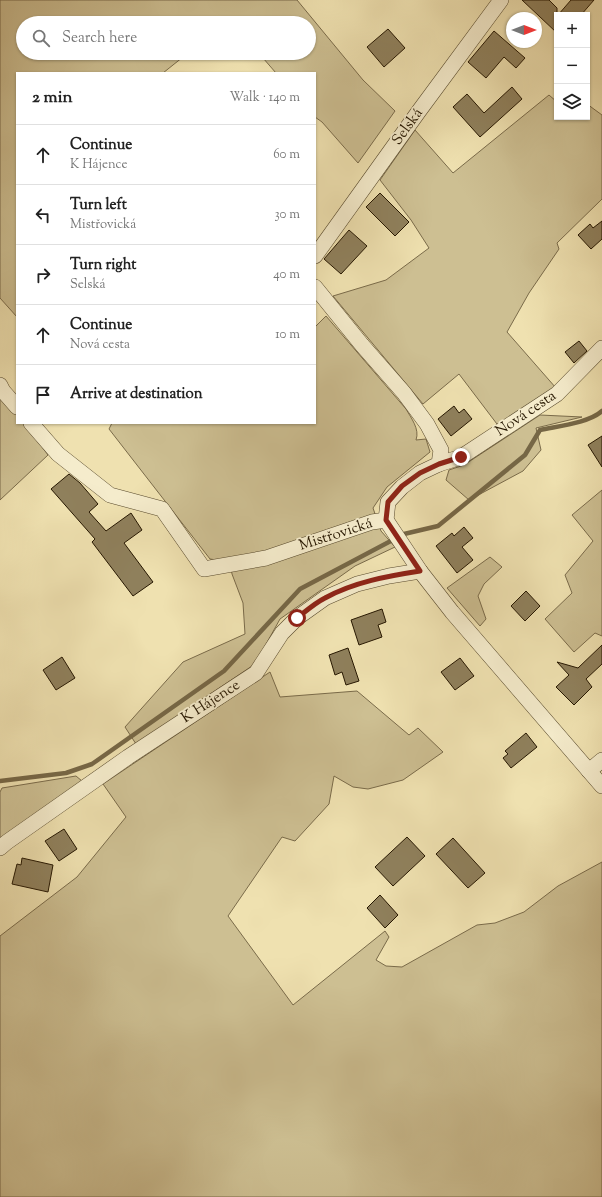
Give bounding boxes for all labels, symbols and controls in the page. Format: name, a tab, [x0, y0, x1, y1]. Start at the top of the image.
north arrow	[506, 12, 542, 48]
map controls	[554, 12, 590, 120]
button: +	[554, 12, 590, 48]
search box	[16, 16, 316, 60]
icon: search	[30, 27, 52, 49]
text: Search here	[62, 28, 137, 49]
button: −	[554, 48, 590, 84]
button: layers	[554, 84, 590, 120]
text: 2 min	[32, 86, 73, 110]
text: Walk · 140 m	[229, 89, 300, 107]
street label: Selská	[387, 104, 429, 150]
text: Continue	[70, 135, 132, 156]
icon: ahead	[32, 144, 54, 166]
text: 60 m	[273, 146, 300, 164]
text: K Hájence	[70, 156, 127, 174]
text: Turn left	[70, 195, 127, 216]
icon: left	[32, 204, 54, 226]
text: 30 m	[274, 206, 300, 224]
text: Mistřovická	[70, 216, 136, 234]
text: Turn right	[70, 255, 136, 276]
icon: right	[32, 264, 54, 286]
text: 40 m	[273, 266, 300, 284]
text: Selská	[70, 276, 106, 294]
text: Continue	[70, 315, 132, 336]
icon: ahead	[32, 324, 54, 346]
text: 10 m	[275, 326, 300, 344]
text: Nová cesta	[70, 336, 130, 354]
icon: arrive	[32, 384, 54, 406]
text: Arrive at destination	[70, 384, 203, 405]
street label: Nová cesta	[491, 386, 561, 442]
route end	[452, 448, 470, 466]
street label: Mistřovická	[296, 513, 376, 557]
route start	[288, 609, 306, 627]
street label: K Hájence	[177, 675, 245, 729]

